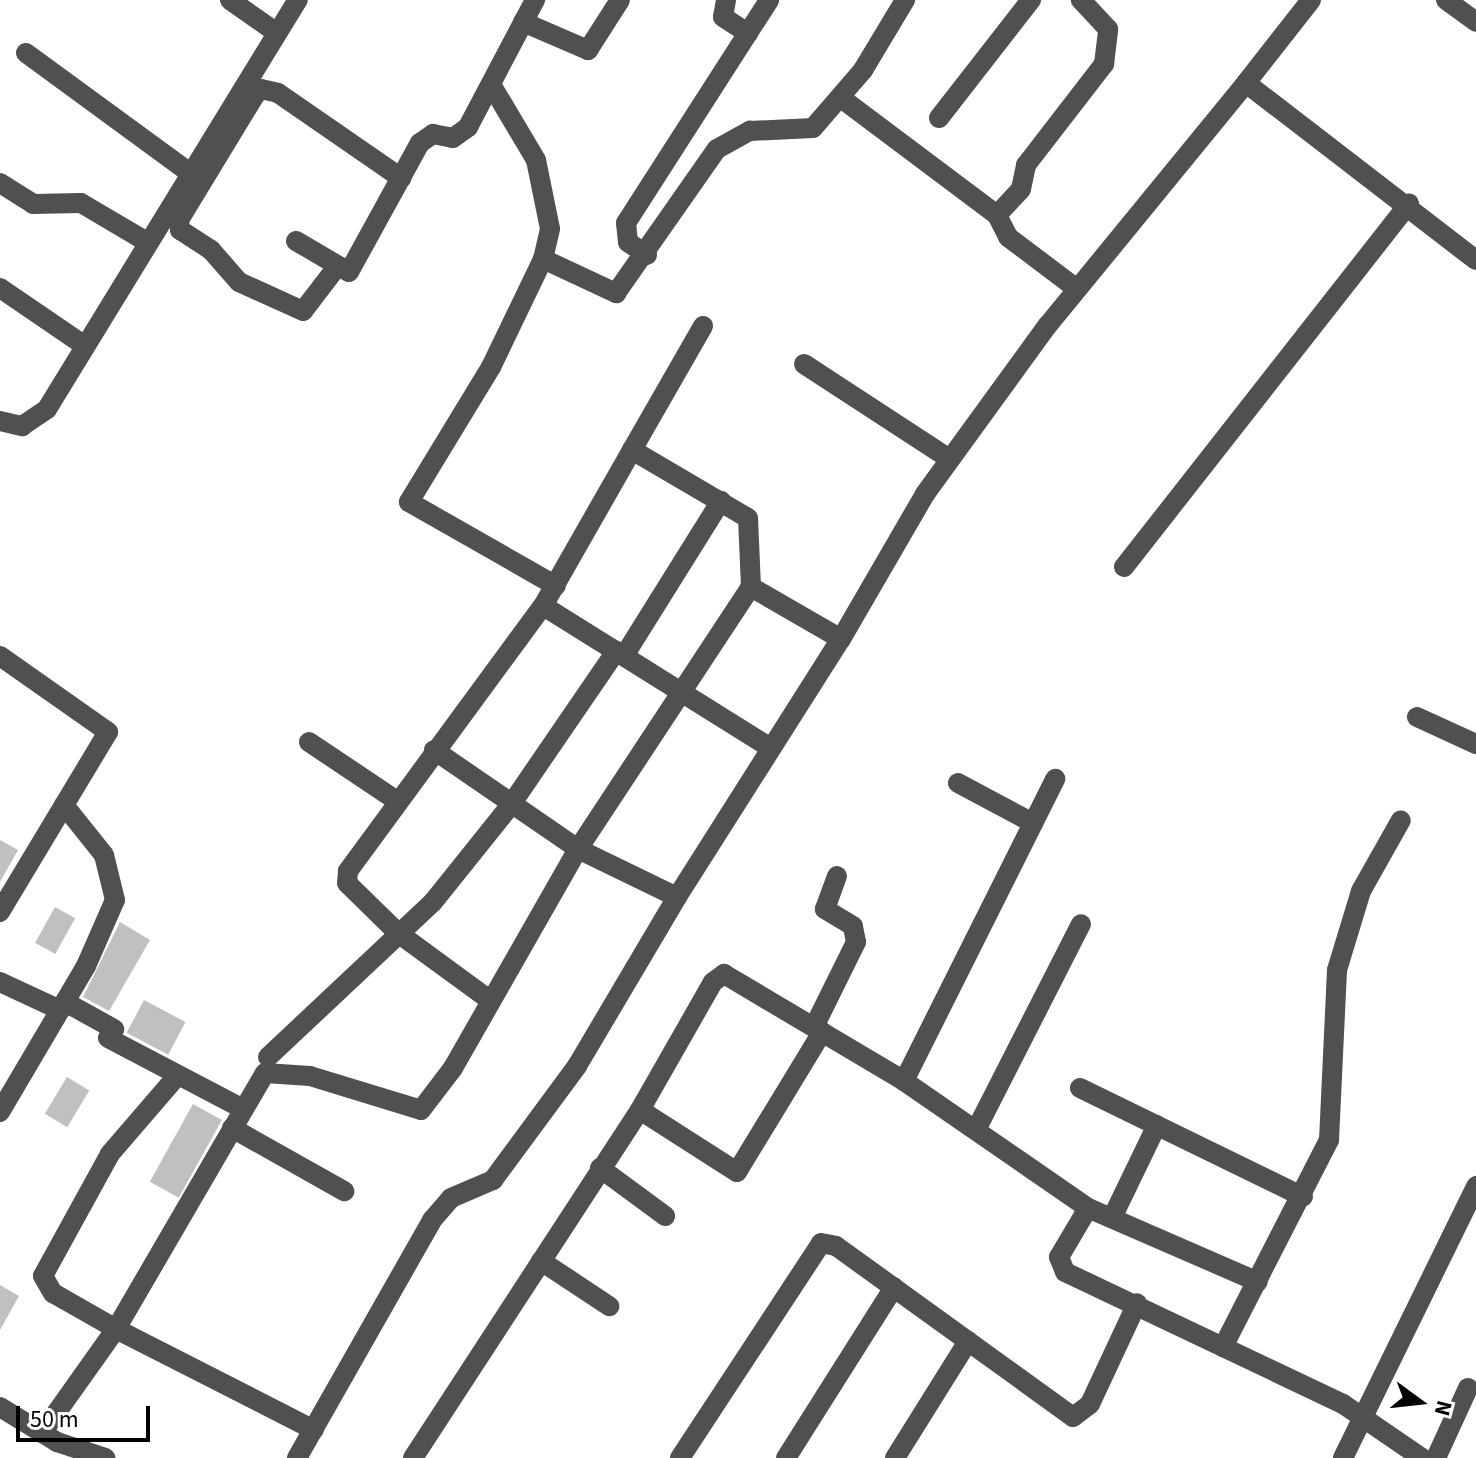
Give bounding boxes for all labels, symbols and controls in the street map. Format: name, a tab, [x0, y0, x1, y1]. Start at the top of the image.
north arrow	[1380, 1362, 1460, 1442]
scale bar	[20, 1390, 154, 1440]
text: N	[1426, 1397, 1461, 1419]
text: 50 m	[30, 1402, 79, 1437]

